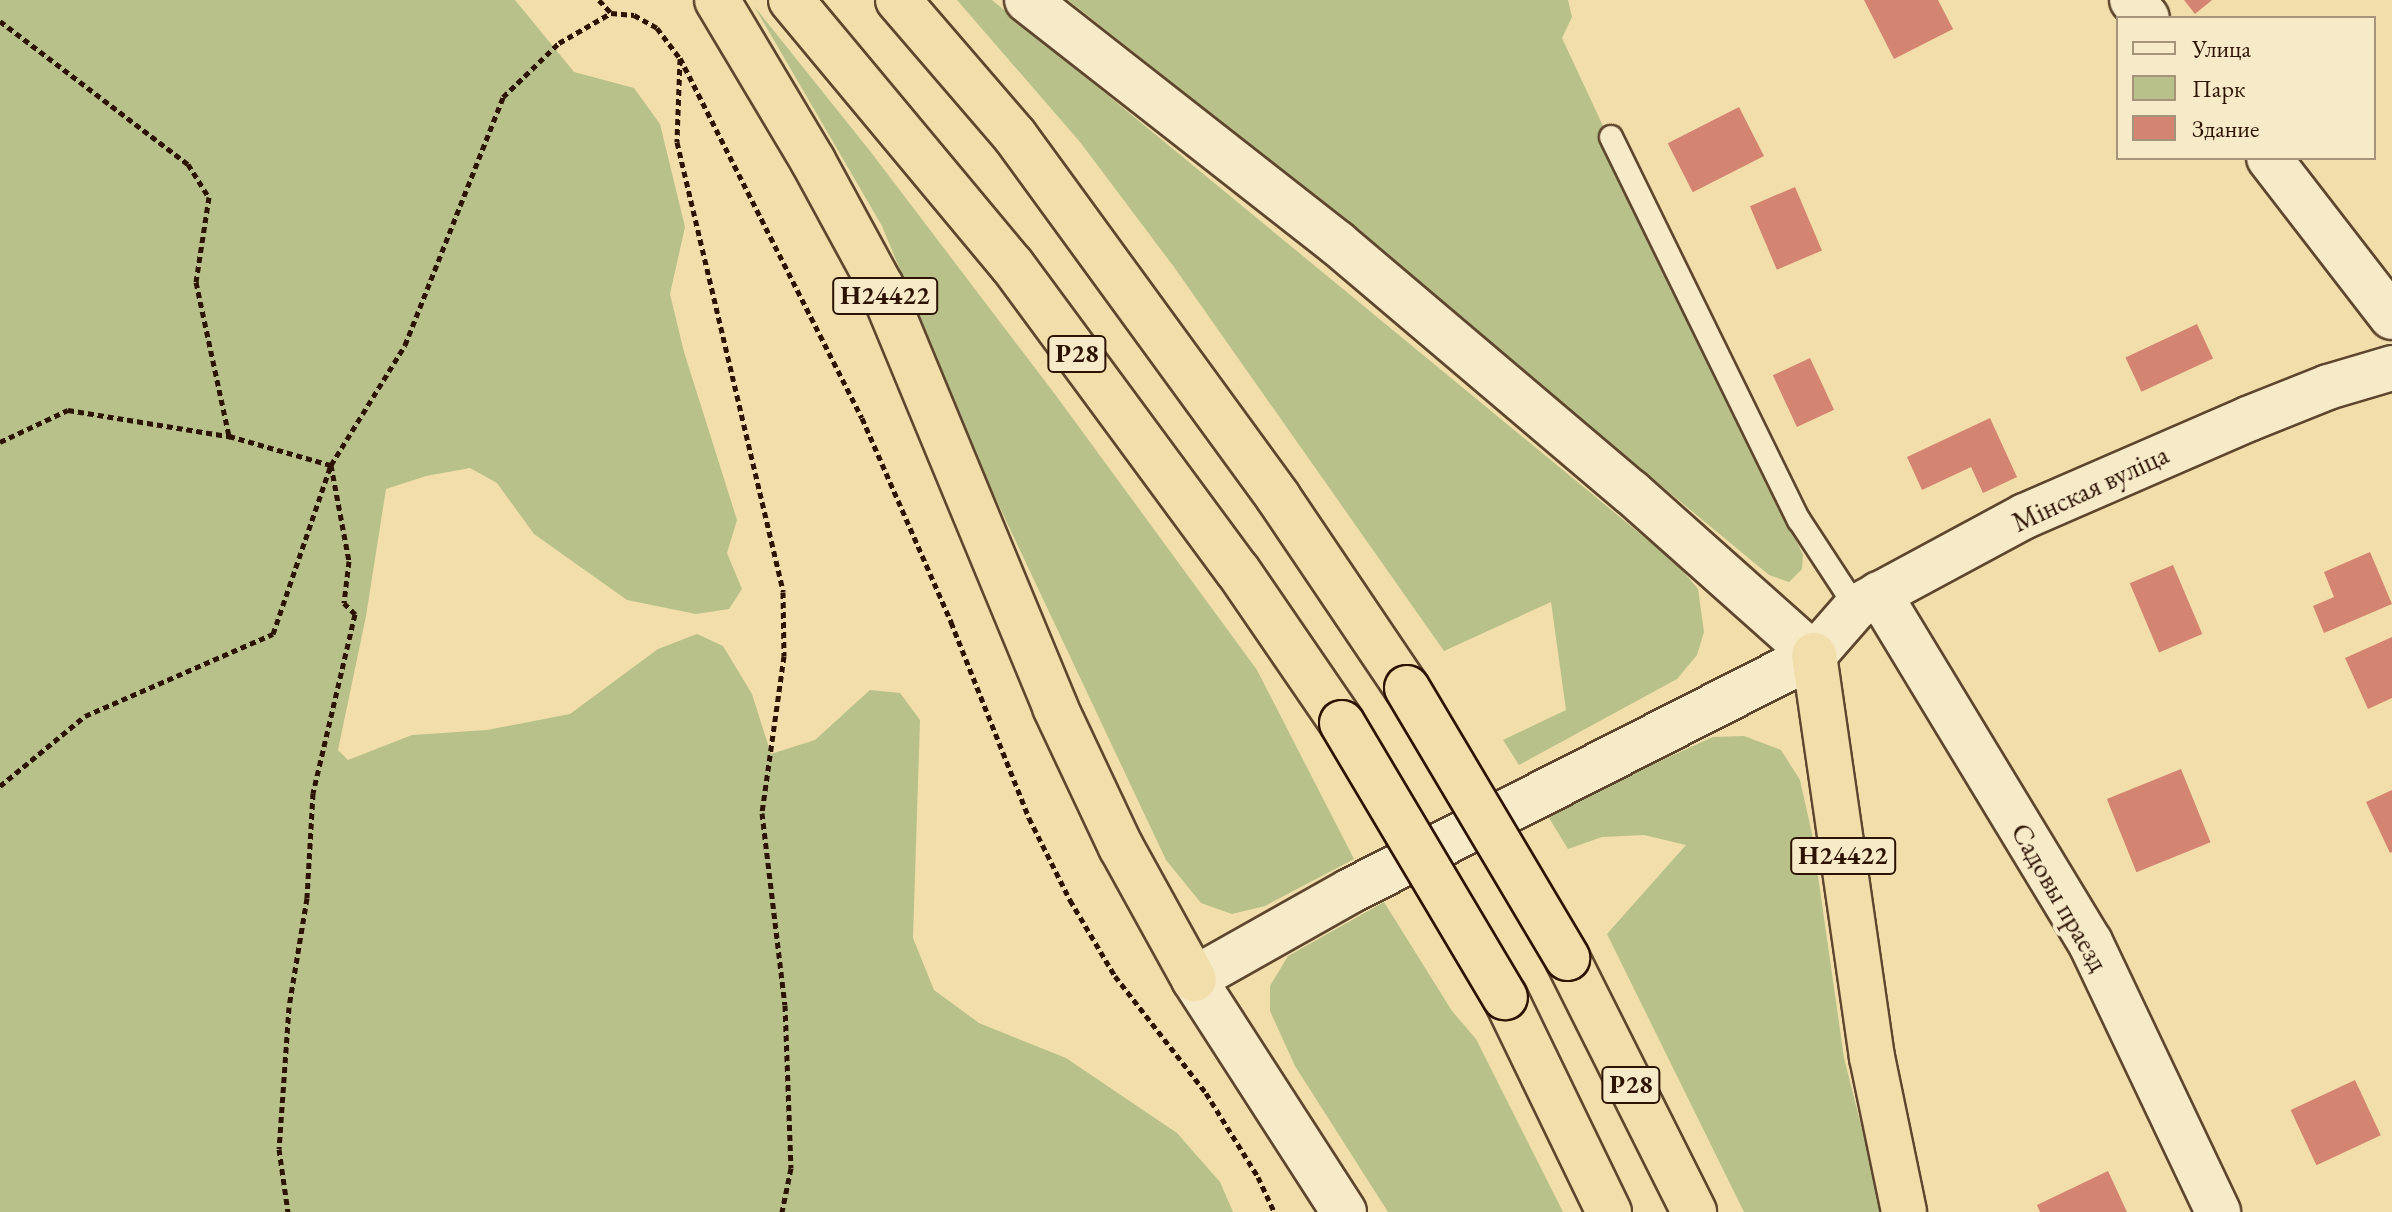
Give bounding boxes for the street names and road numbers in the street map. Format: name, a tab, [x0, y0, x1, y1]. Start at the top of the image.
road number: Н24422	[831, 274, 939, 318]
road number: Р28	[1047, 332, 1107, 376]
street label: Мінская вуліца	[2006, 437, 2174, 539]
street label: Садовы праезд	[2004, 817, 2116, 977]
road number: Н24422	[1789, 834, 1897, 878]
road number: Р28	[1601, 1063, 1661, 1107]

